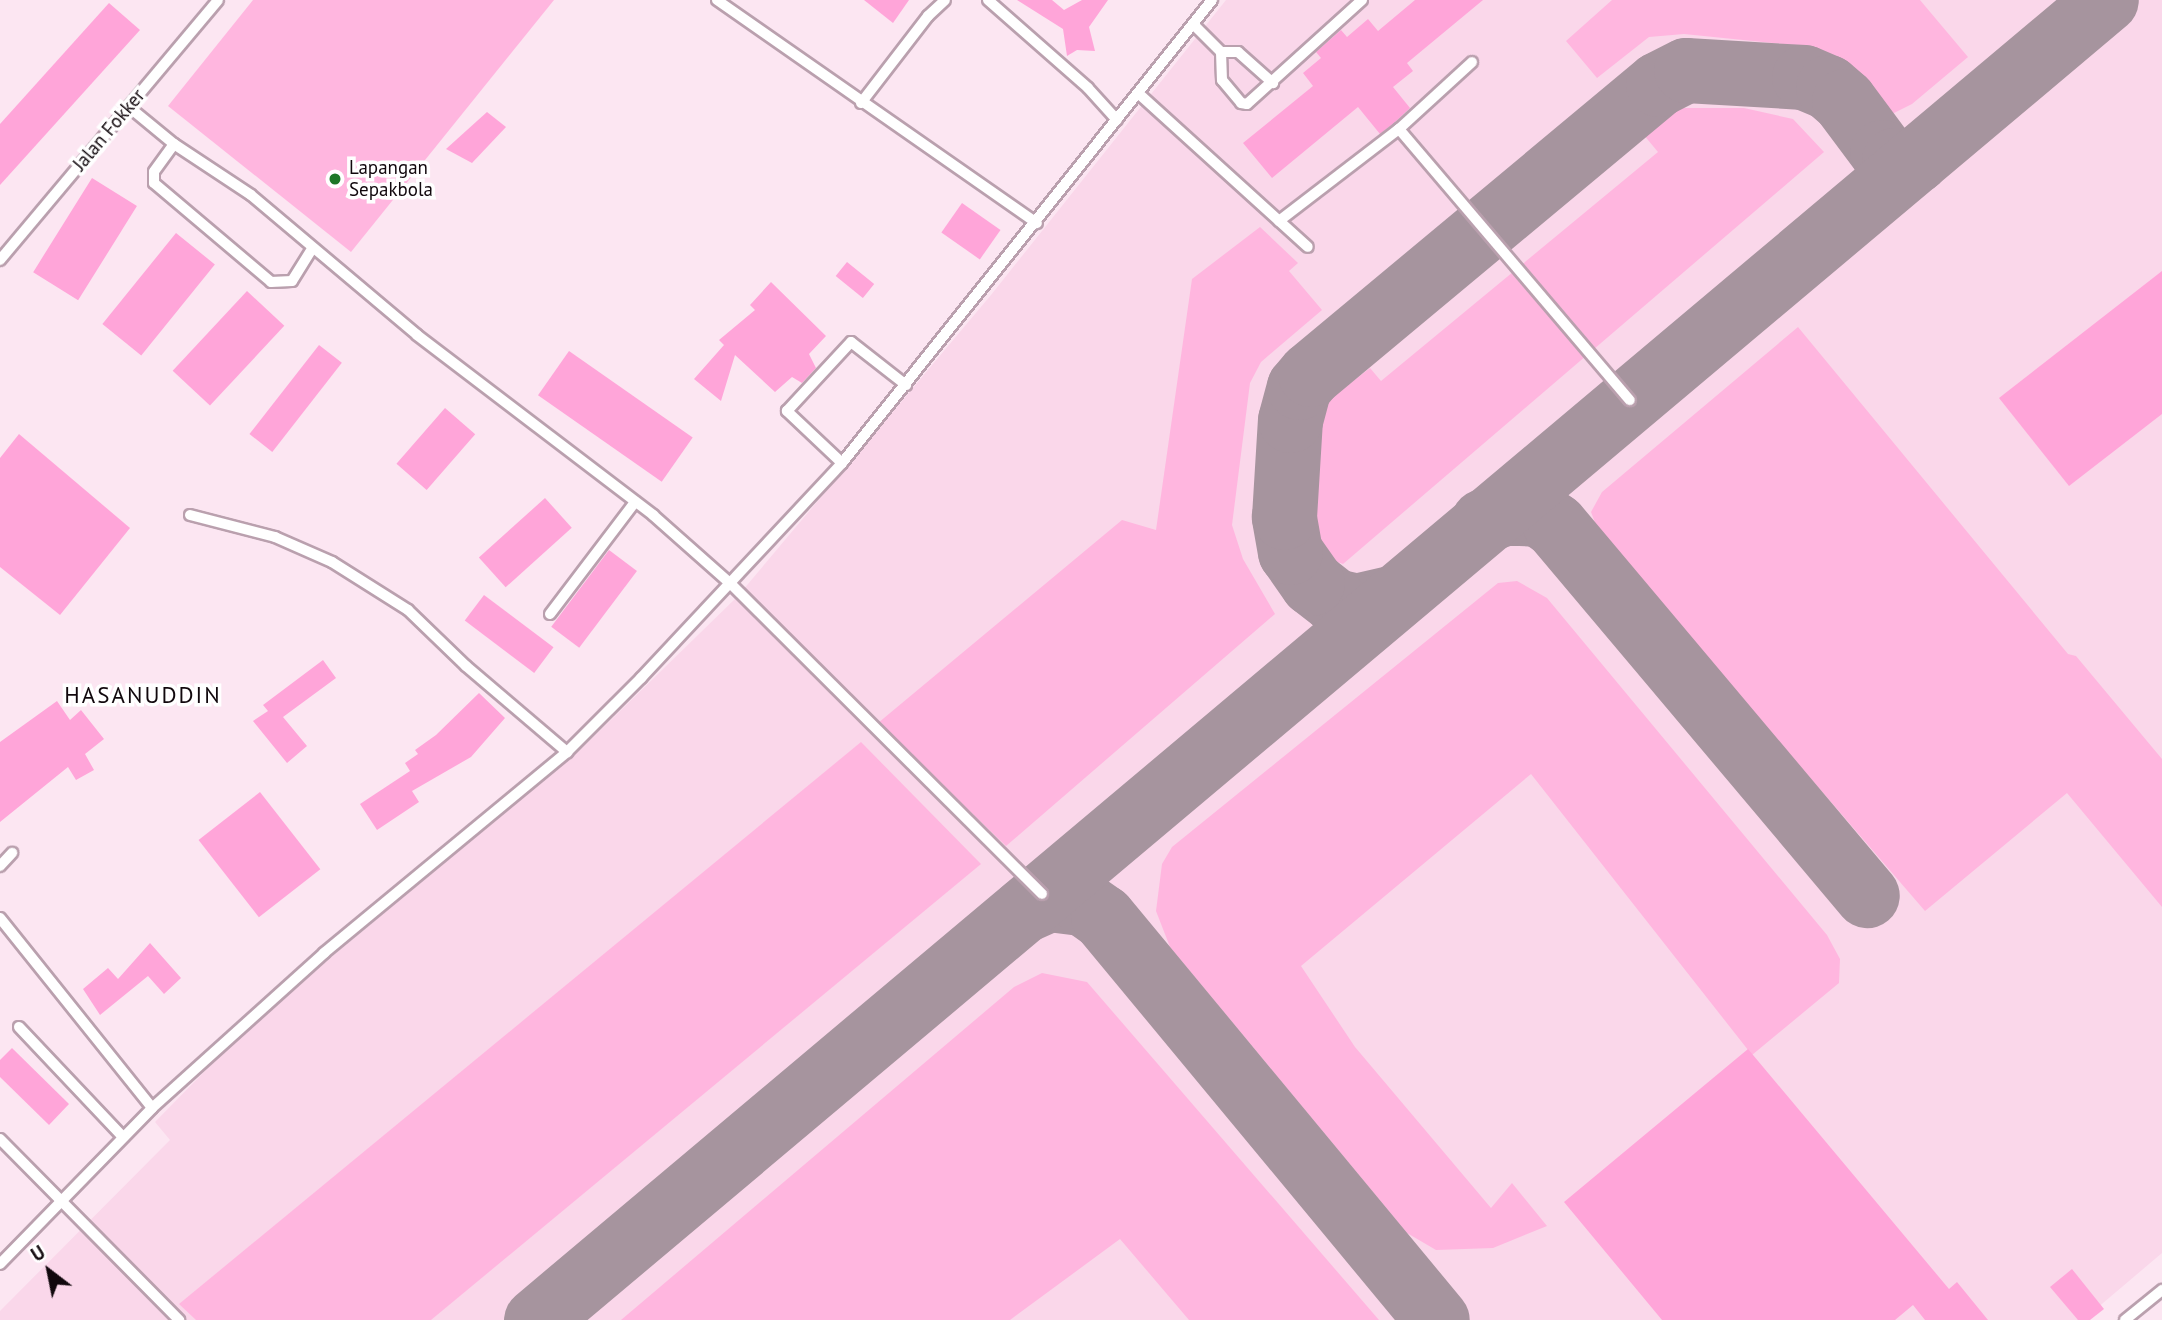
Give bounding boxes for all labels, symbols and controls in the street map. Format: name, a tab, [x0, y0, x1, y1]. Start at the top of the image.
street label: Jalan Fokker	[68, 85, 150, 175]
place label: Lapangan Sepakbola	[349, 157, 433, 201]
marker: Lapangan Sepakbola	[327, 171, 343, 187]
district label: HASANUDDIN	[66, 681, 220, 709]
north arrow	[14, 1236, 84, 1306]
text: U	[26, 1240, 49, 1267]

